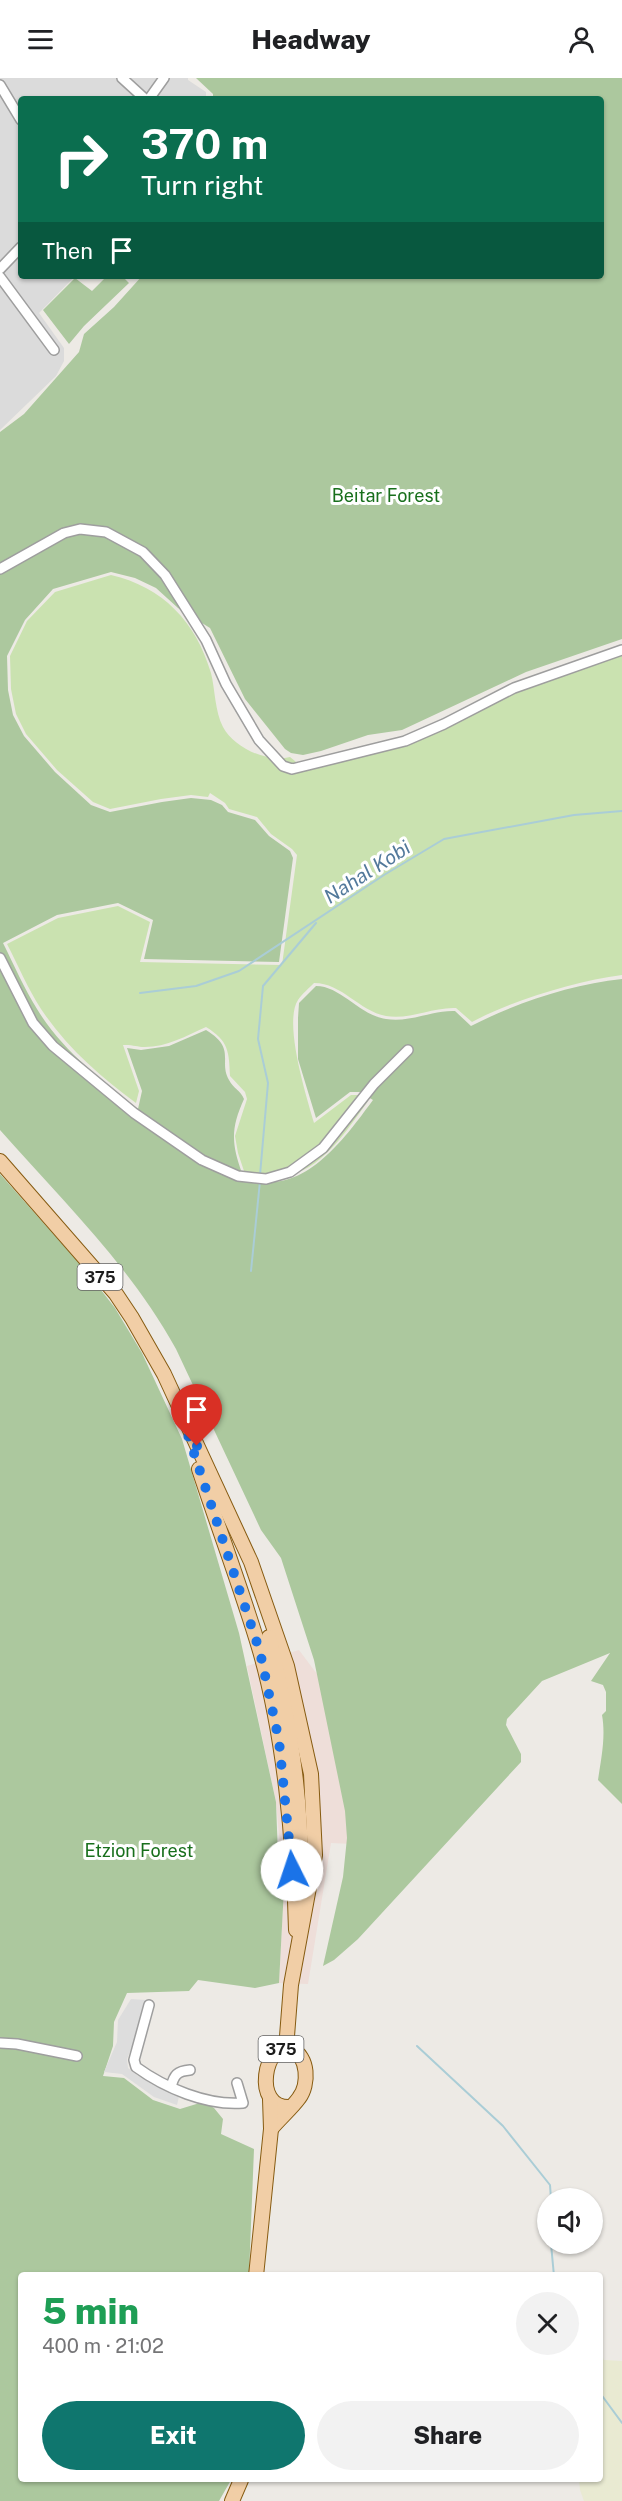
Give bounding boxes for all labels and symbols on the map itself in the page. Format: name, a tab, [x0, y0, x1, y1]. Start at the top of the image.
park label: Beitar Forest	[332, 485, 440, 506]
water label: Nahal Kobi	[319, 835, 415, 909]
road number: 375	[78, 1264, 122, 1290]
pin	[171, 1384, 222, 1446]
position arrow	[260, 1838, 324, 1902]
park label: Etzion Forest	[84, 1840, 194, 1861]
road number: 375	[258, 2036, 304, 2062]

